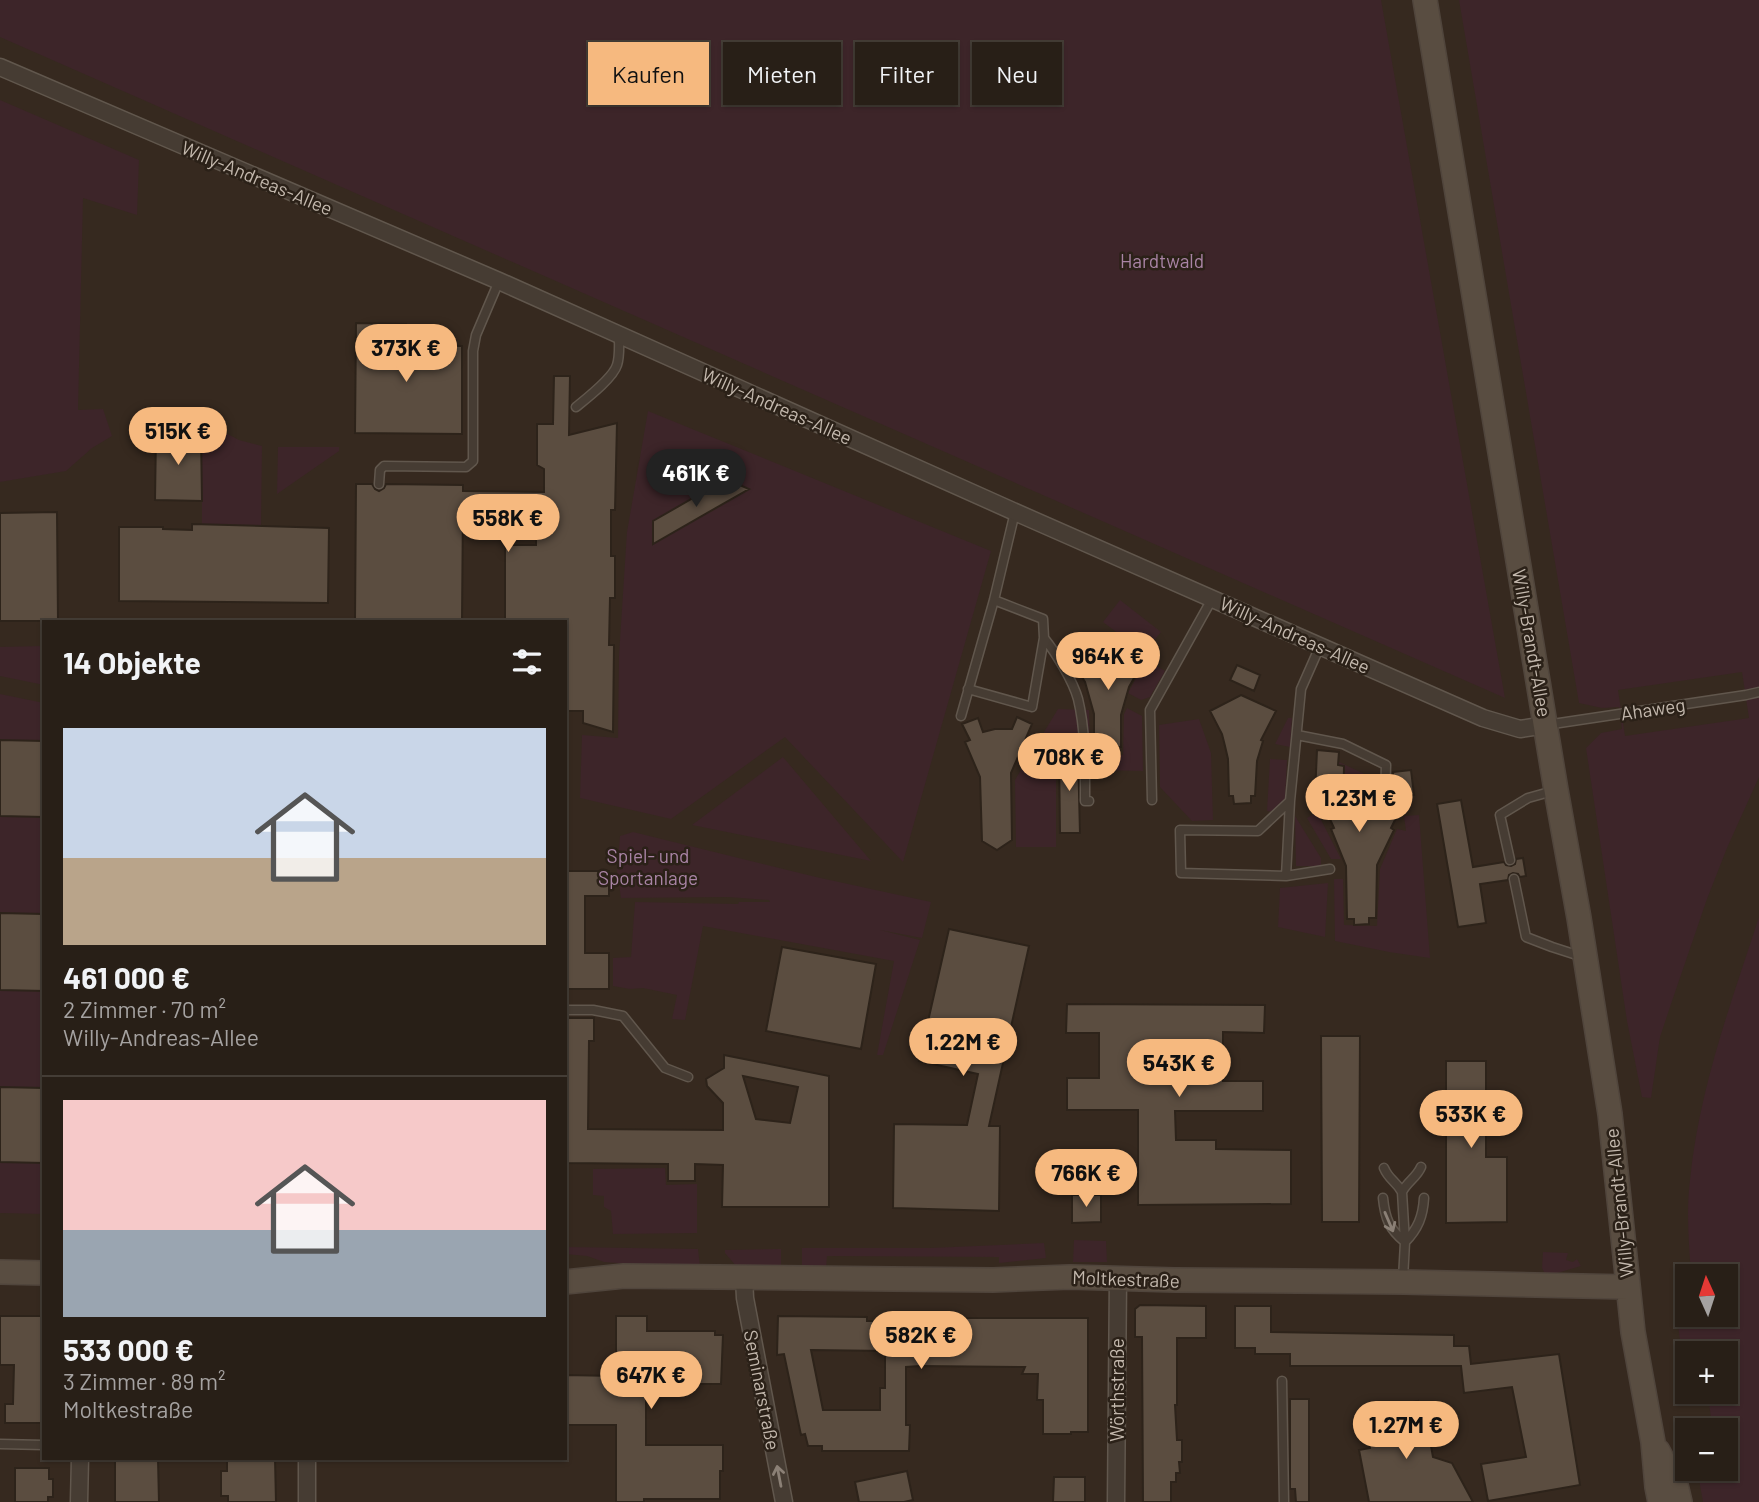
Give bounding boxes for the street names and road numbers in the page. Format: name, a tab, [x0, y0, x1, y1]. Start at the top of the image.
street label: Willy-Andreas-Allee	[178, 135, 336, 220]
street label: Willy-Andreas-Allee	[699, 362, 856, 449]
street label: Willy-Brandt-Allee	[1508, 567, 1557, 719]
street label: Willy-Andreas-Allee	[1217, 591, 1374, 678]
street label: Ahaweg	[1619, 693, 1687, 724]
street label: Willy-Brandt-Allee	[1599, 1127, 1638, 1279]
street label: Moltkestraße	[1072, 1265, 1180, 1292]
street label: Seminarstraße	[740, 1328, 785, 1452]
street label: Wörthstraße	[1105, 1338, 1128, 1442]

